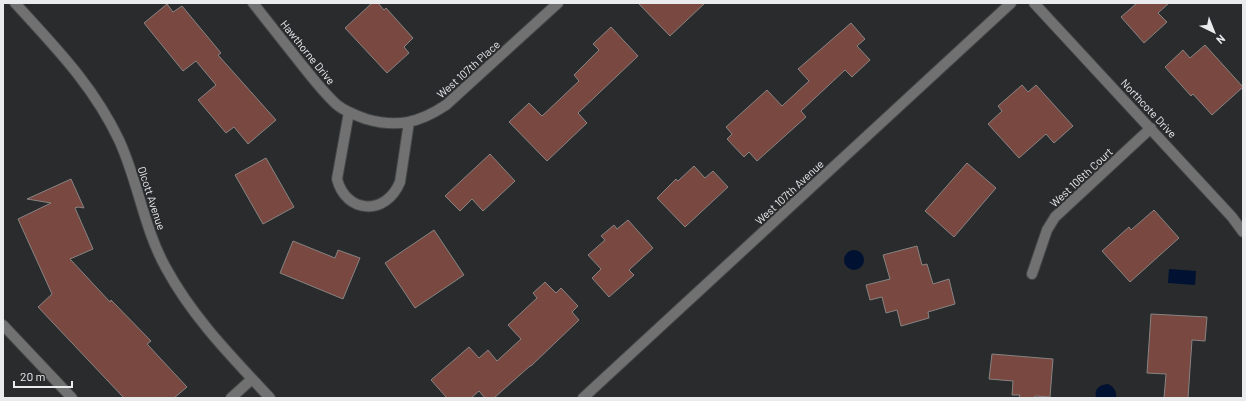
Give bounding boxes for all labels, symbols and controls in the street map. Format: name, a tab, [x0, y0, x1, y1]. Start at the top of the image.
north arrow	[1194, 12, 1234, 52]
street label: Hawthorne Drive	[278, 17, 338, 87]
text: N	[1214, 32, 1228, 47]
street label: West 107th Place	[434, 37, 502, 101]
street label: Northcote Drive	[1119, 76, 1180, 140]
street label: West 106th Court	[1047, 145, 1115, 209]
street label: West 107th Avenue	[752, 157, 826, 227]
street label: Olcott Avenue	[136, 165, 168, 232]
scale bar	[14, 363, 72, 389]
text: 20 m	[20, 369, 46, 383]

